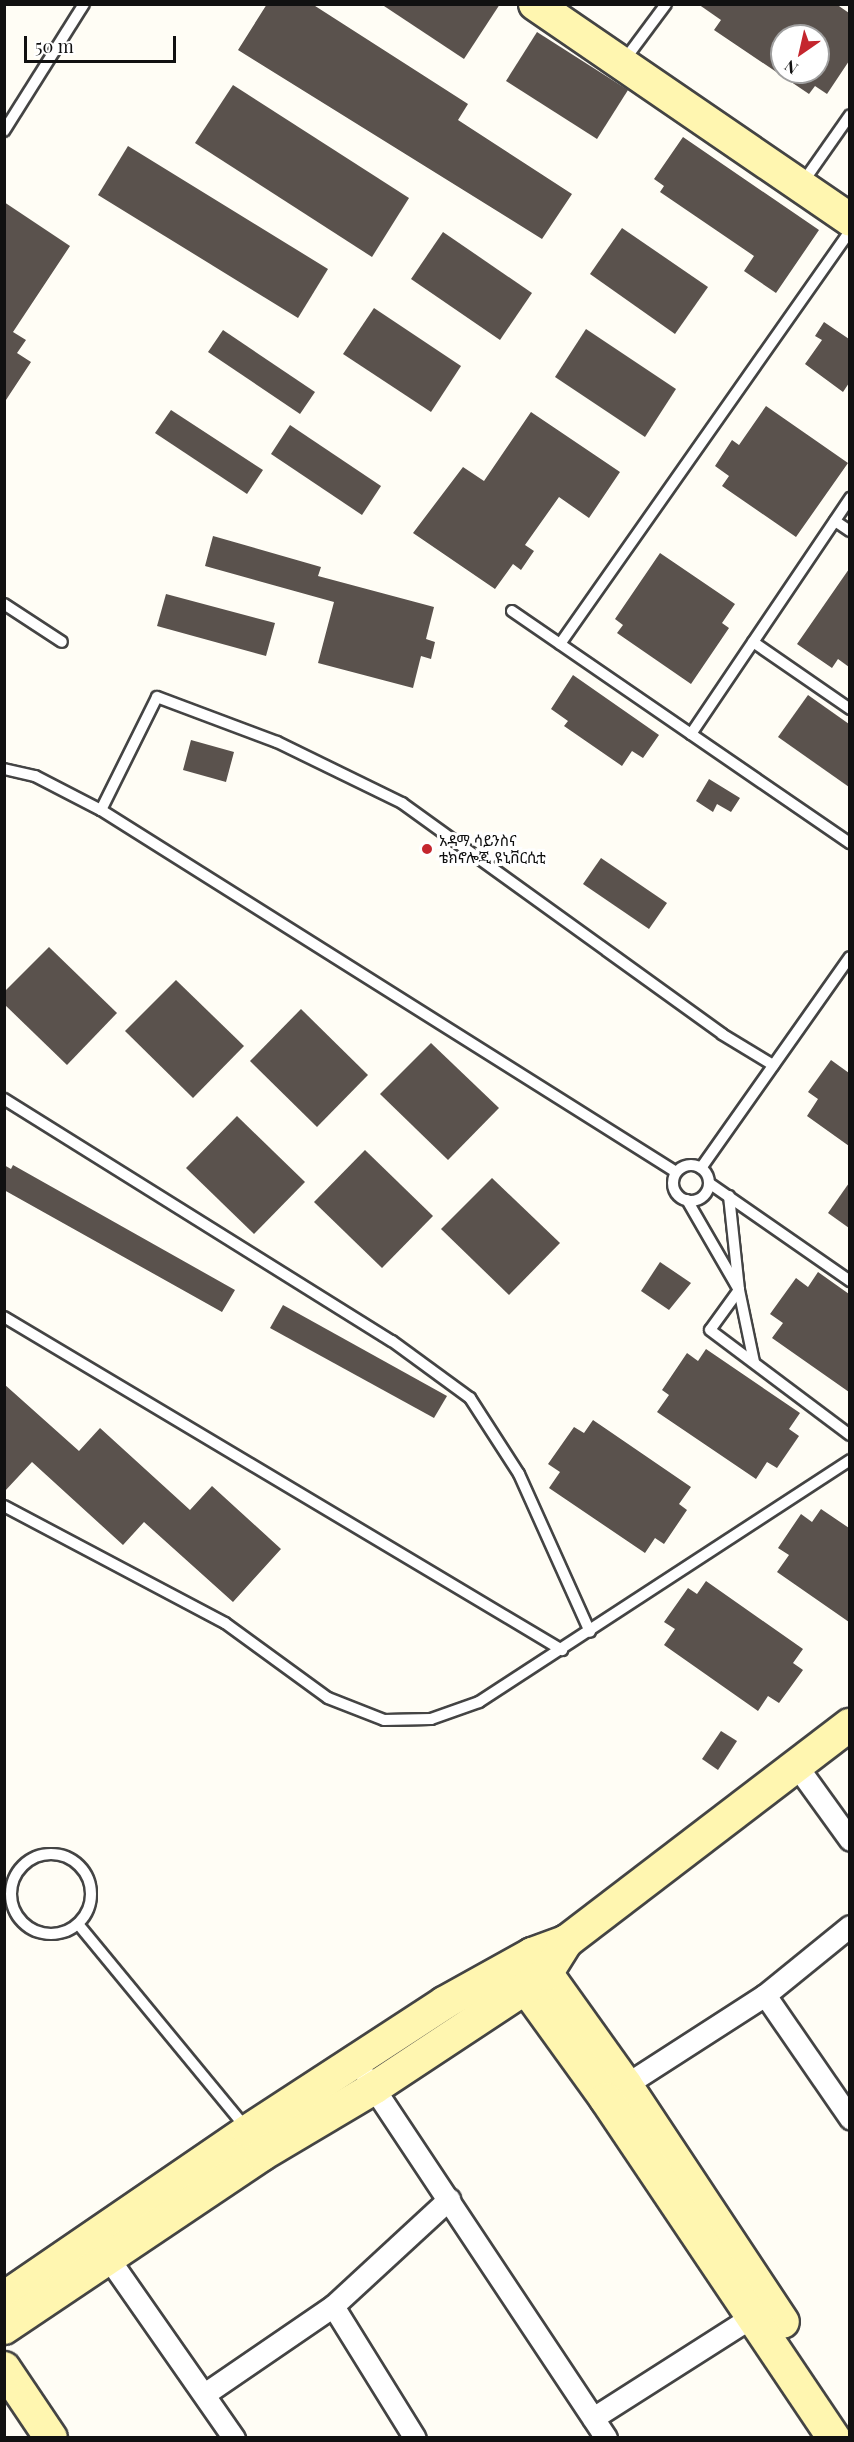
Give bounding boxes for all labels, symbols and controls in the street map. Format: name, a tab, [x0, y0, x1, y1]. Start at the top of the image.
scale bar	[27, 24, 178, 62]
north arrow	[770, 24, 830, 84]
text: 50 m	[35, 34, 74, 58]
text: N	[780, 56, 801, 80]
place label: አዳማ ሳይንስና ቴክኖሎጂ ዩኒቨርሲቲ	[439, 831, 546, 866]
marker: አዳማ ሳይንስና ቴክኖሎጂ ዩኒቨርሲቲ	[420, 842, 434, 856]

